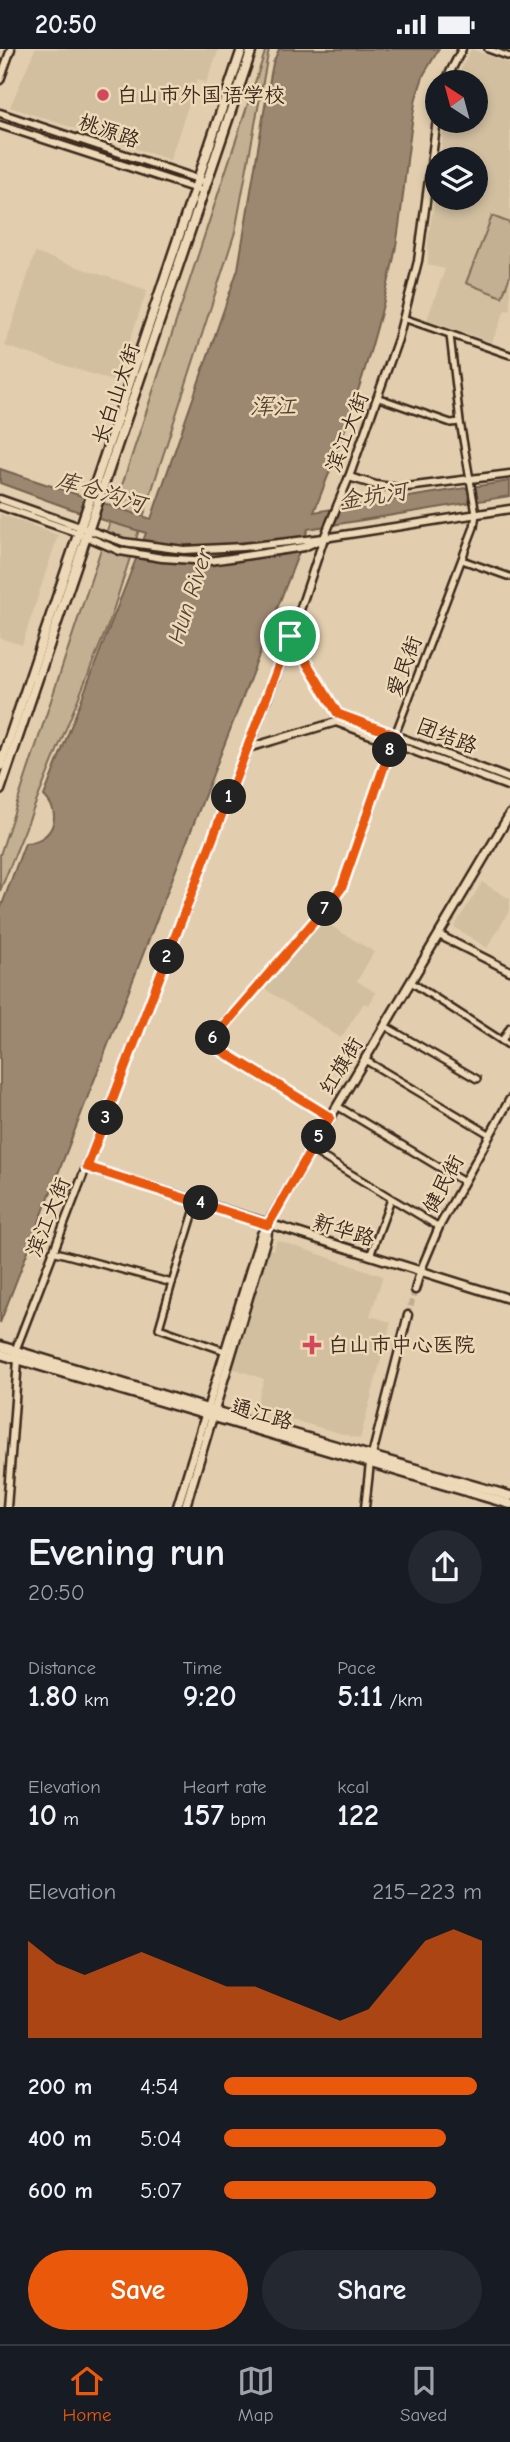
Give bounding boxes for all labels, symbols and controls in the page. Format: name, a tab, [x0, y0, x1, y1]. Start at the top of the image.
text: 20:50	[35, 10, 97, 40]
north arrow	[425, 70, 488, 133]
map controls	[425, 70, 488, 210]
place label: 白山市外国语学校	[117, 83, 285, 107]
marker: 白山市外国语学校	[95, 87, 111, 103]
street label: 桃源路	[75, 109, 143, 153]
button: layers	[425, 147, 488, 210]
street label: 长白山大街	[88, 340, 144, 448]
street label: 滨江大街	[321, 388, 373, 476]
water label: 浑江	[250, 393, 297, 420]
water label: 库仓沟河	[53, 466, 153, 520]
water label: 金坑河	[337, 477, 413, 515]
water label: Hun River	[162, 544, 218, 647]
pin	[260, 606, 320, 666]
icon: arrive	[271, 617, 309, 655]
street label: 爱民街	[382, 632, 426, 700]
street label: 团结路	[413, 714, 481, 758]
pin: 8	[372, 733, 408, 767]
text: 8	[385, 738, 394, 760]
pin: 1	[212, 779, 246, 815]
text: 1	[225, 785, 232, 807]
pin: 7	[308, 891, 342, 927]
text: 7	[320, 897, 329, 919]
pin: 2	[150, 939, 184, 975]
text: 2	[162, 945, 171, 967]
pin: 6	[196, 1021, 230, 1055]
text: 6	[208, 1026, 217, 1048]
street label: 红旗街	[314, 1033, 368, 1099]
pin: 3	[88, 1101, 124, 1135]
text: 3	[101, 1106, 110, 1128]
pin: 5	[302, 1119, 336, 1155]
text: 5	[313, 1125, 324, 1147]
street label: 健民街	[418, 1151, 468, 1217]
street label: 滨江大街	[21, 1174, 75, 1260]
pin: 4	[184, 1185, 218, 1221]
text: 4	[196, 1191, 205, 1213]
street label: 新华路	[310, 1209, 378, 1251]
place label: 白山市中心医院	[328, 1333, 475, 1357]
marker: 白山市中心医院	[302, 1335, 322, 1355]
street label: 通江路	[228, 1394, 296, 1434]
button: share	[408, 1530, 482, 1604]
text: Evening run	[28, 1531, 225, 1575]
text: 20:50	[28, 1579, 85, 1606]
text: Distance	[28, 1657, 96, 1679]
text: Time	[183, 1657, 222, 1679]
text: Pace	[337, 1657, 376, 1679]
text: 1.80	[28, 1679, 78, 1714]
text: 9:20	[183, 1679, 237, 1714]
text: 5:11	[337, 1679, 383, 1714]
text: km	[78, 1689, 109, 1711]
text: /km	[383, 1689, 423, 1711]
text: Elevation	[28, 1776, 101, 1798]
text: Heart rate	[183, 1776, 266, 1798]
text: kcal	[337, 1776, 369, 1798]
text: 10	[28, 1798, 57, 1833]
text: 157	[183, 1798, 224, 1833]
text: 122	[337, 1798, 379, 1833]
text: m	[57, 1808, 79, 1830]
text: bpm	[224, 1808, 266, 1830]
text: Elevation	[28, 1878, 116, 1905]
text: 215–223 m	[372, 1878, 482, 1905]
text: 200 m	[28, 2073, 92, 2100]
text: 4:54	[140, 2073, 179, 2100]
text: 400 m	[28, 2125, 92, 2152]
text: 5:04	[140, 2125, 182, 2152]
text: 600 m	[28, 2177, 93, 2204]
text: 5:07	[140, 2177, 182, 2204]
button: Save	[28, 2250, 248, 2330]
button: Share	[262, 2250, 482, 2330]
tab: Home	[63, 2362, 112, 2426]
tab: Map	[237, 2362, 275, 2426]
tab: Saved	[400, 2362, 447, 2426]

